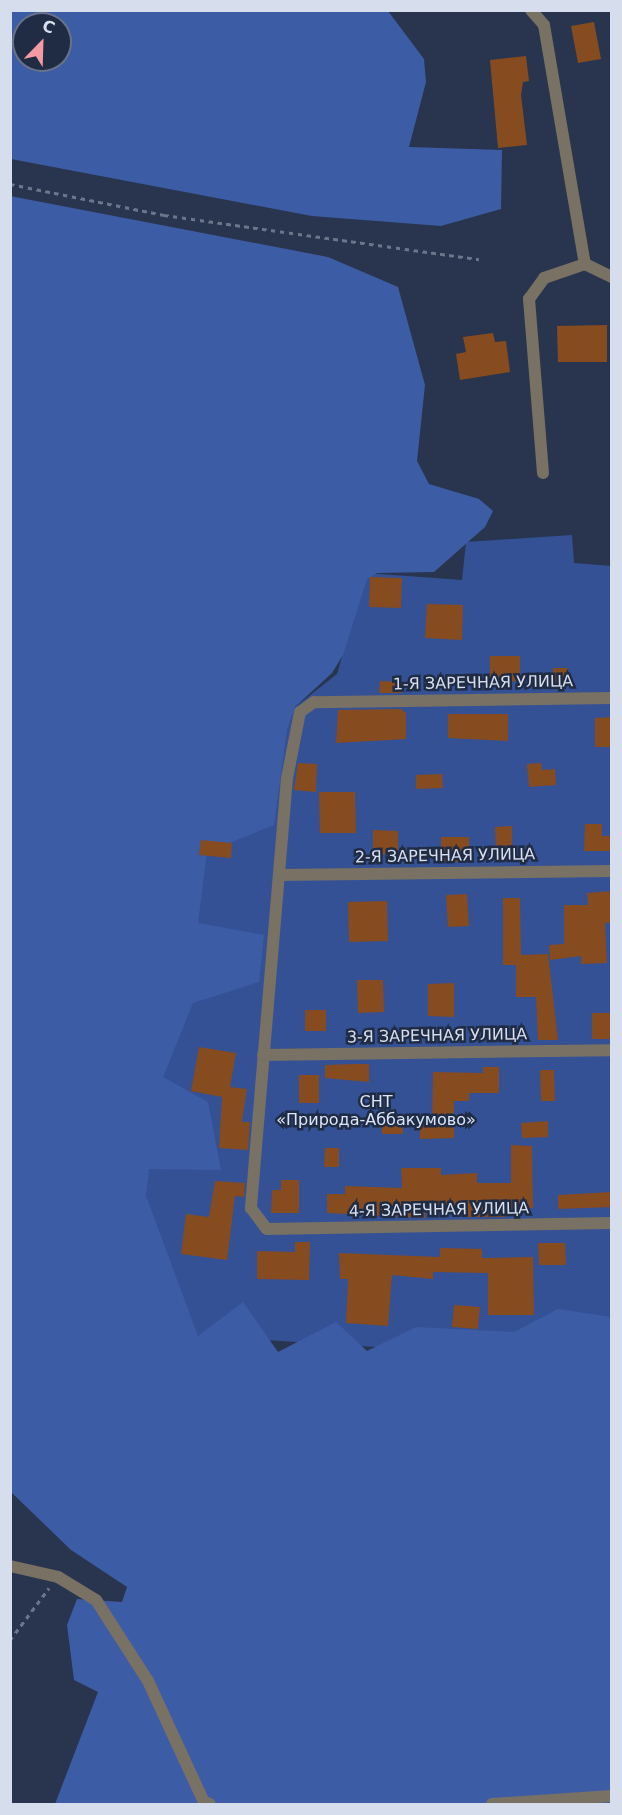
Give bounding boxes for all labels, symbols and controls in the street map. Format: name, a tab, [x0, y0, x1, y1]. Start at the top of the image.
north arrow	[12, 12, 72, 72]
text: С	[39, 16, 58, 38]
street label: 1-Я ЗАРЕЧНАЯ УЛИЦА	[393, 672, 573, 694]
street label: 2-Я ЗАРЕЧНАЯ УЛИЦА	[355, 845, 535, 867]
street label: 3-Я ЗАРЕЧНАЯ УЛИЦА	[347, 1025, 527, 1047]
park label: СНТ «Природа-Аббакумово»	[276, 1092, 476, 1130]
street label: 4-Я ЗАРЕЧНАЯ УЛИЦА	[349, 1199, 529, 1221]

